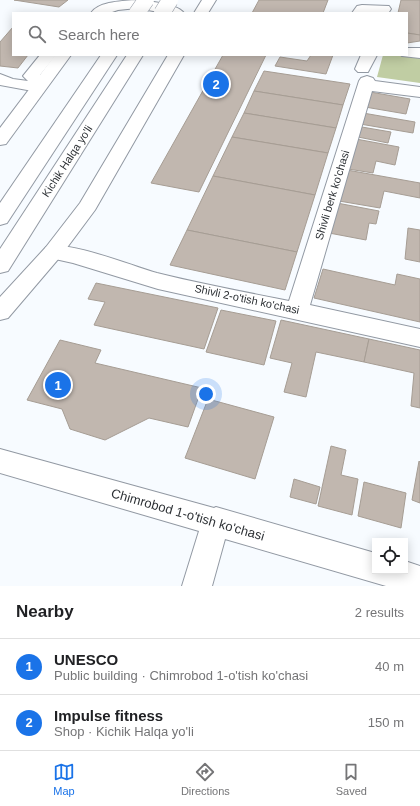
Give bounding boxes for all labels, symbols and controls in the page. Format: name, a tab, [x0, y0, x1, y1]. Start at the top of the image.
search box	[12, 12, 408, 56]
icon: search	[26, 23, 48, 45]
text: Search here	[58, 26, 140, 43]
pin: 2	[203, 69, 229, 99]
street label: Kichik Halqa yo'li	[39, 123, 95, 199]
street label: Shivli berk ko'chasi	[313, 149, 351, 241]
street label: Shivli 2-o'tish ko'chasi	[193, 282, 301, 316]
pin: 1	[45, 370, 71, 400]
your location	[196, 384, 216, 404]
street label: Chimrobod 1-o'tish ko'chasi	[109, 485, 266, 544]
map controls	[372, 538, 408, 574]
button: locate	[372, 538, 408, 574]
text: Nearby	[16, 602, 74, 621]
text: 2 results	[355, 605, 404, 620]
text: UNESCO	[54, 651, 118, 668]
text: 1	[25, 659, 33, 674]
text: 40 m	[375, 659, 404, 674]
text: Public building · Chimrobod 1-o'tish ko'chasi	[54, 668, 308, 683]
text: Impulse fitness	[54, 707, 163, 724]
text: 2	[25, 715, 33, 730]
text: 150 m	[368, 715, 404, 730]
text: Shop · Kichik Halqa yo'li	[54, 724, 194, 739]
tab: Map	[53, 761, 75, 797]
tab: Directions	[181, 761, 230, 797]
tab: Saved	[336, 761, 367, 797]

